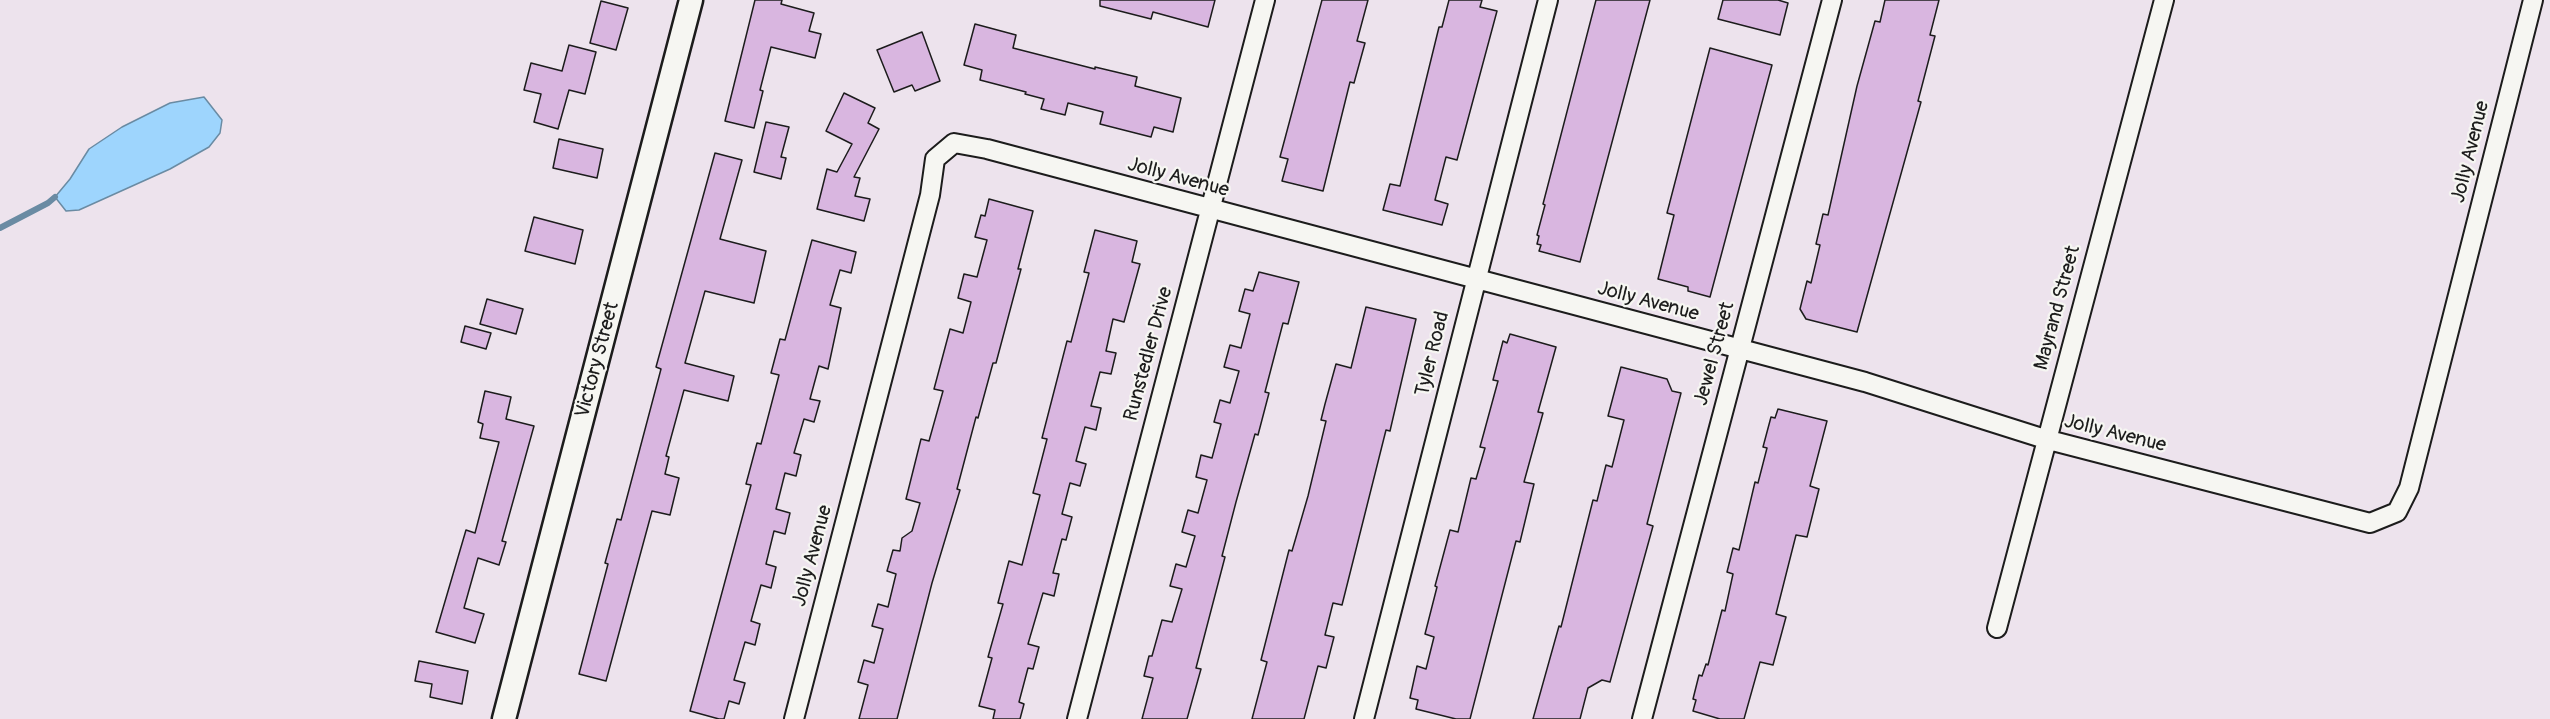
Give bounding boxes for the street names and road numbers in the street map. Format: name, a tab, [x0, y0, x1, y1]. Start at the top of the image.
street label: Jolly Avenue	[2447, 99, 2495, 205]
street label: Jolly Avenue	[1125, 153, 1231, 203]
street label: Mayrand Street	[2030, 243, 2086, 373]
street label: Jolly Avenue	[1595, 277, 1701, 327]
street label: Runstedler Drive	[1120, 284, 1178, 424]
street label: Victory Street	[571, 300, 625, 420]
street label: Jewel Street	[1690, 300, 1740, 408]
street label: Tyler Road	[1411, 309, 1455, 399]
street label: Jolly Avenue	[2062, 410, 2168, 458]
street label: Jolly Avenue	[788, 503, 838, 609]

